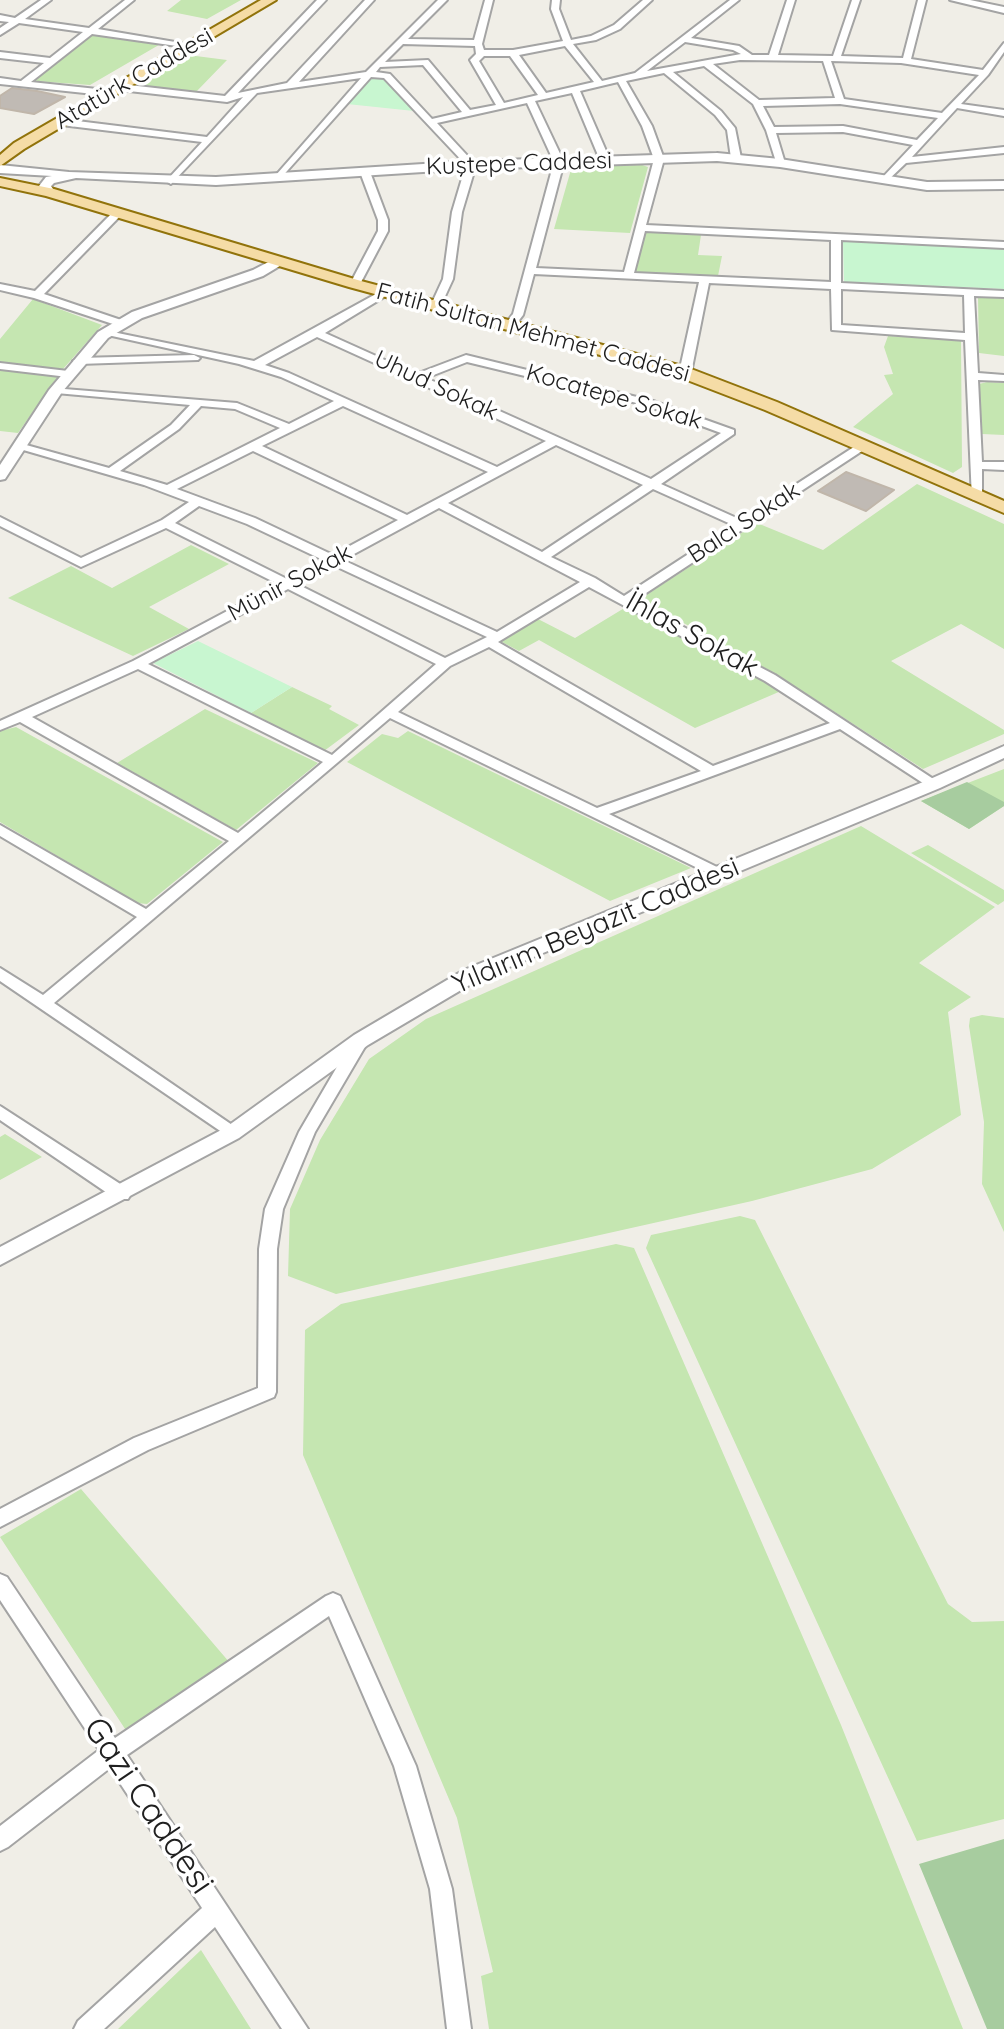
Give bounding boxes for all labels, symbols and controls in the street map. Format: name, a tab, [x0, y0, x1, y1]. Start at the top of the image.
street label: Atatürk Caddesi	[50, 22, 218, 136]
street label: Kuştepe Caddesi	[425, 146, 613, 182]
street label: Fatih Sultan Mehmet Caddesi	[373, 277, 693, 389]
street label: Uhud Sokak	[369, 345, 503, 427]
street label: Kocatepe Sokak	[523, 358, 705, 436]
street label: Balcı Sokak	[683, 476, 805, 570]
street label: Münir Sokak	[223, 538, 357, 628]
street label: İhlas Sokak	[620, 585, 764, 685]
street label: Yıldırım Beyazıt Caddesi	[448, 850, 744, 1002]
street label: Gazi Caddesi	[74, 1710, 222, 1902]

